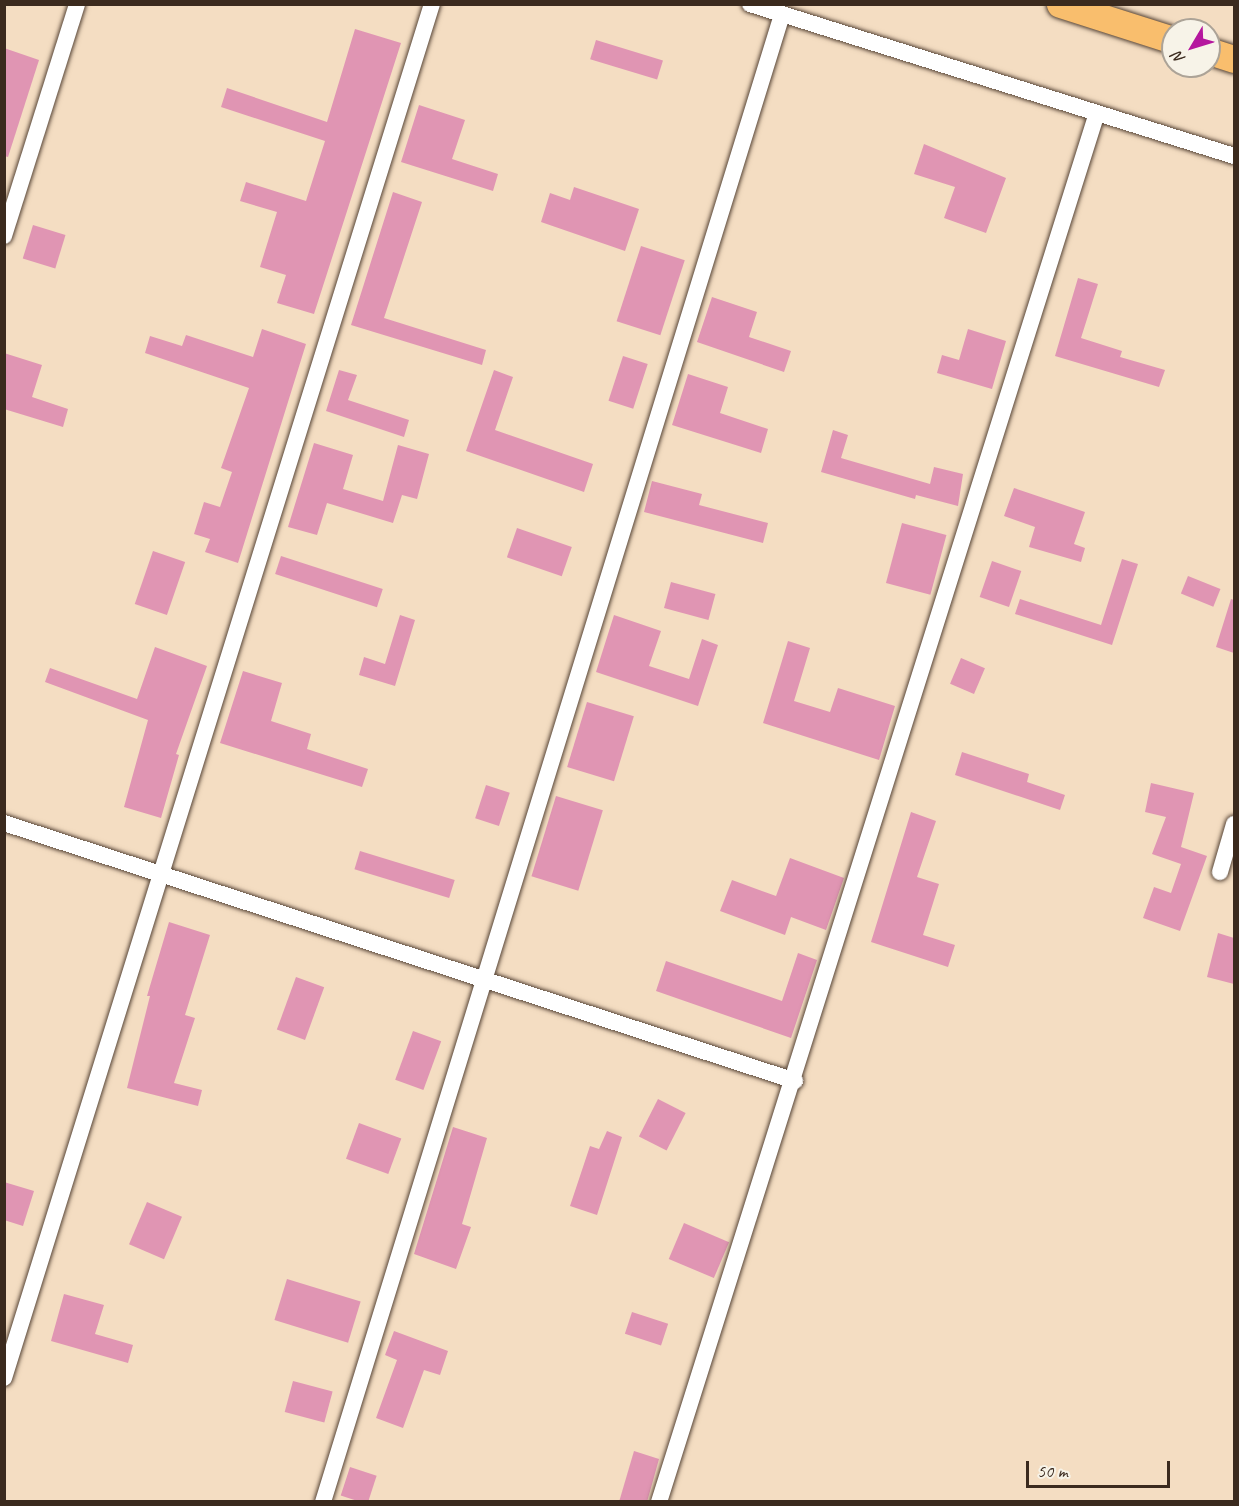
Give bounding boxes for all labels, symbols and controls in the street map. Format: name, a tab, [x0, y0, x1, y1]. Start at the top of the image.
north arrow	[1161, 18, 1221, 78]
text: N	[1167, 48, 1189, 68]
scale bar	[1029, 1449, 1173, 1487]
text: 50 m	[1037, 1460, 1068, 1482]

